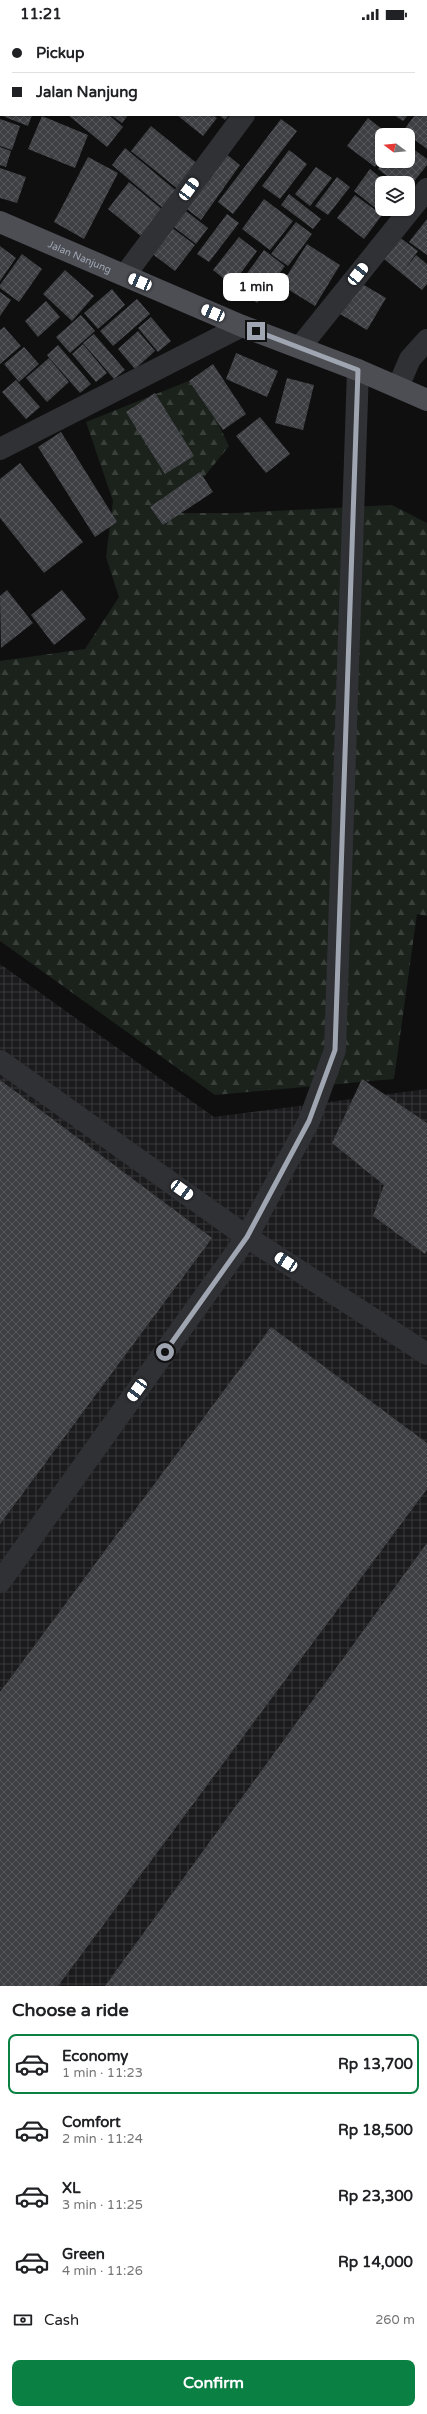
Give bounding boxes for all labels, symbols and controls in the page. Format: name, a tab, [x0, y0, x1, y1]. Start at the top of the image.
text: 11:21	[20, 5, 62, 23]
text: Pickup	[36, 44, 84, 62]
text: Jalan Nanjung	[36, 83, 138, 101]
north arrow	[375, 128, 415, 168]
map controls	[375, 128, 415, 216]
car	[177, 176, 201, 202]
button: layers	[375, 176, 415, 216]
street label: Jalan Nanjung	[46, 238, 113, 276]
car	[346, 261, 370, 287]
car	[127, 272, 153, 292]
callout: 1 min	[223, 273, 289, 301]
text: 1 min	[239, 279, 273, 295]
car	[200, 303, 226, 323]
route end	[247, 322, 265, 340]
car	[169, 1178, 195, 1202]
car	[273, 1250, 299, 1274]
route start	[156, 1343, 174, 1361]
car	[125, 1377, 149, 1403]
text: Choose a ride	[12, 1999, 129, 2021]
icon: car	[14, 2046, 50, 2082]
text: Economy	[62, 2047, 128, 2065]
text: Rp 13,700	[338, 2055, 413, 2073]
text: 1 min · 11:23	[62, 2065, 143, 2081]
icon: car	[14, 2112, 50, 2148]
text: Comfort	[62, 2113, 121, 2131]
text: Rp 18,500	[338, 2121, 413, 2139]
text: 2 min · 11:24	[62, 2131, 143, 2147]
icon: car	[14, 2178, 50, 2214]
text: XL	[62, 2179, 81, 2197]
text: Rp 23,300	[338, 2187, 413, 2205]
text: 3 min · 11:25	[62, 2197, 143, 2213]
icon: car	[14, 2244, 50, 2280]
text: Green	[62, 2245, 105, 2263]
text: Rp 14,000	[338, 2253, 413, 2271]
text: 4 min · 11:26	[62, 2263, 143, 2279]
icon: cash	[12, 2309, 34, 2331]
text: Cash	[44, 2311, 79, 2329]
text: 260 m	[375, 2312, 415, 2328]
button: Confirm	[12, 2360, 415, 2406]

